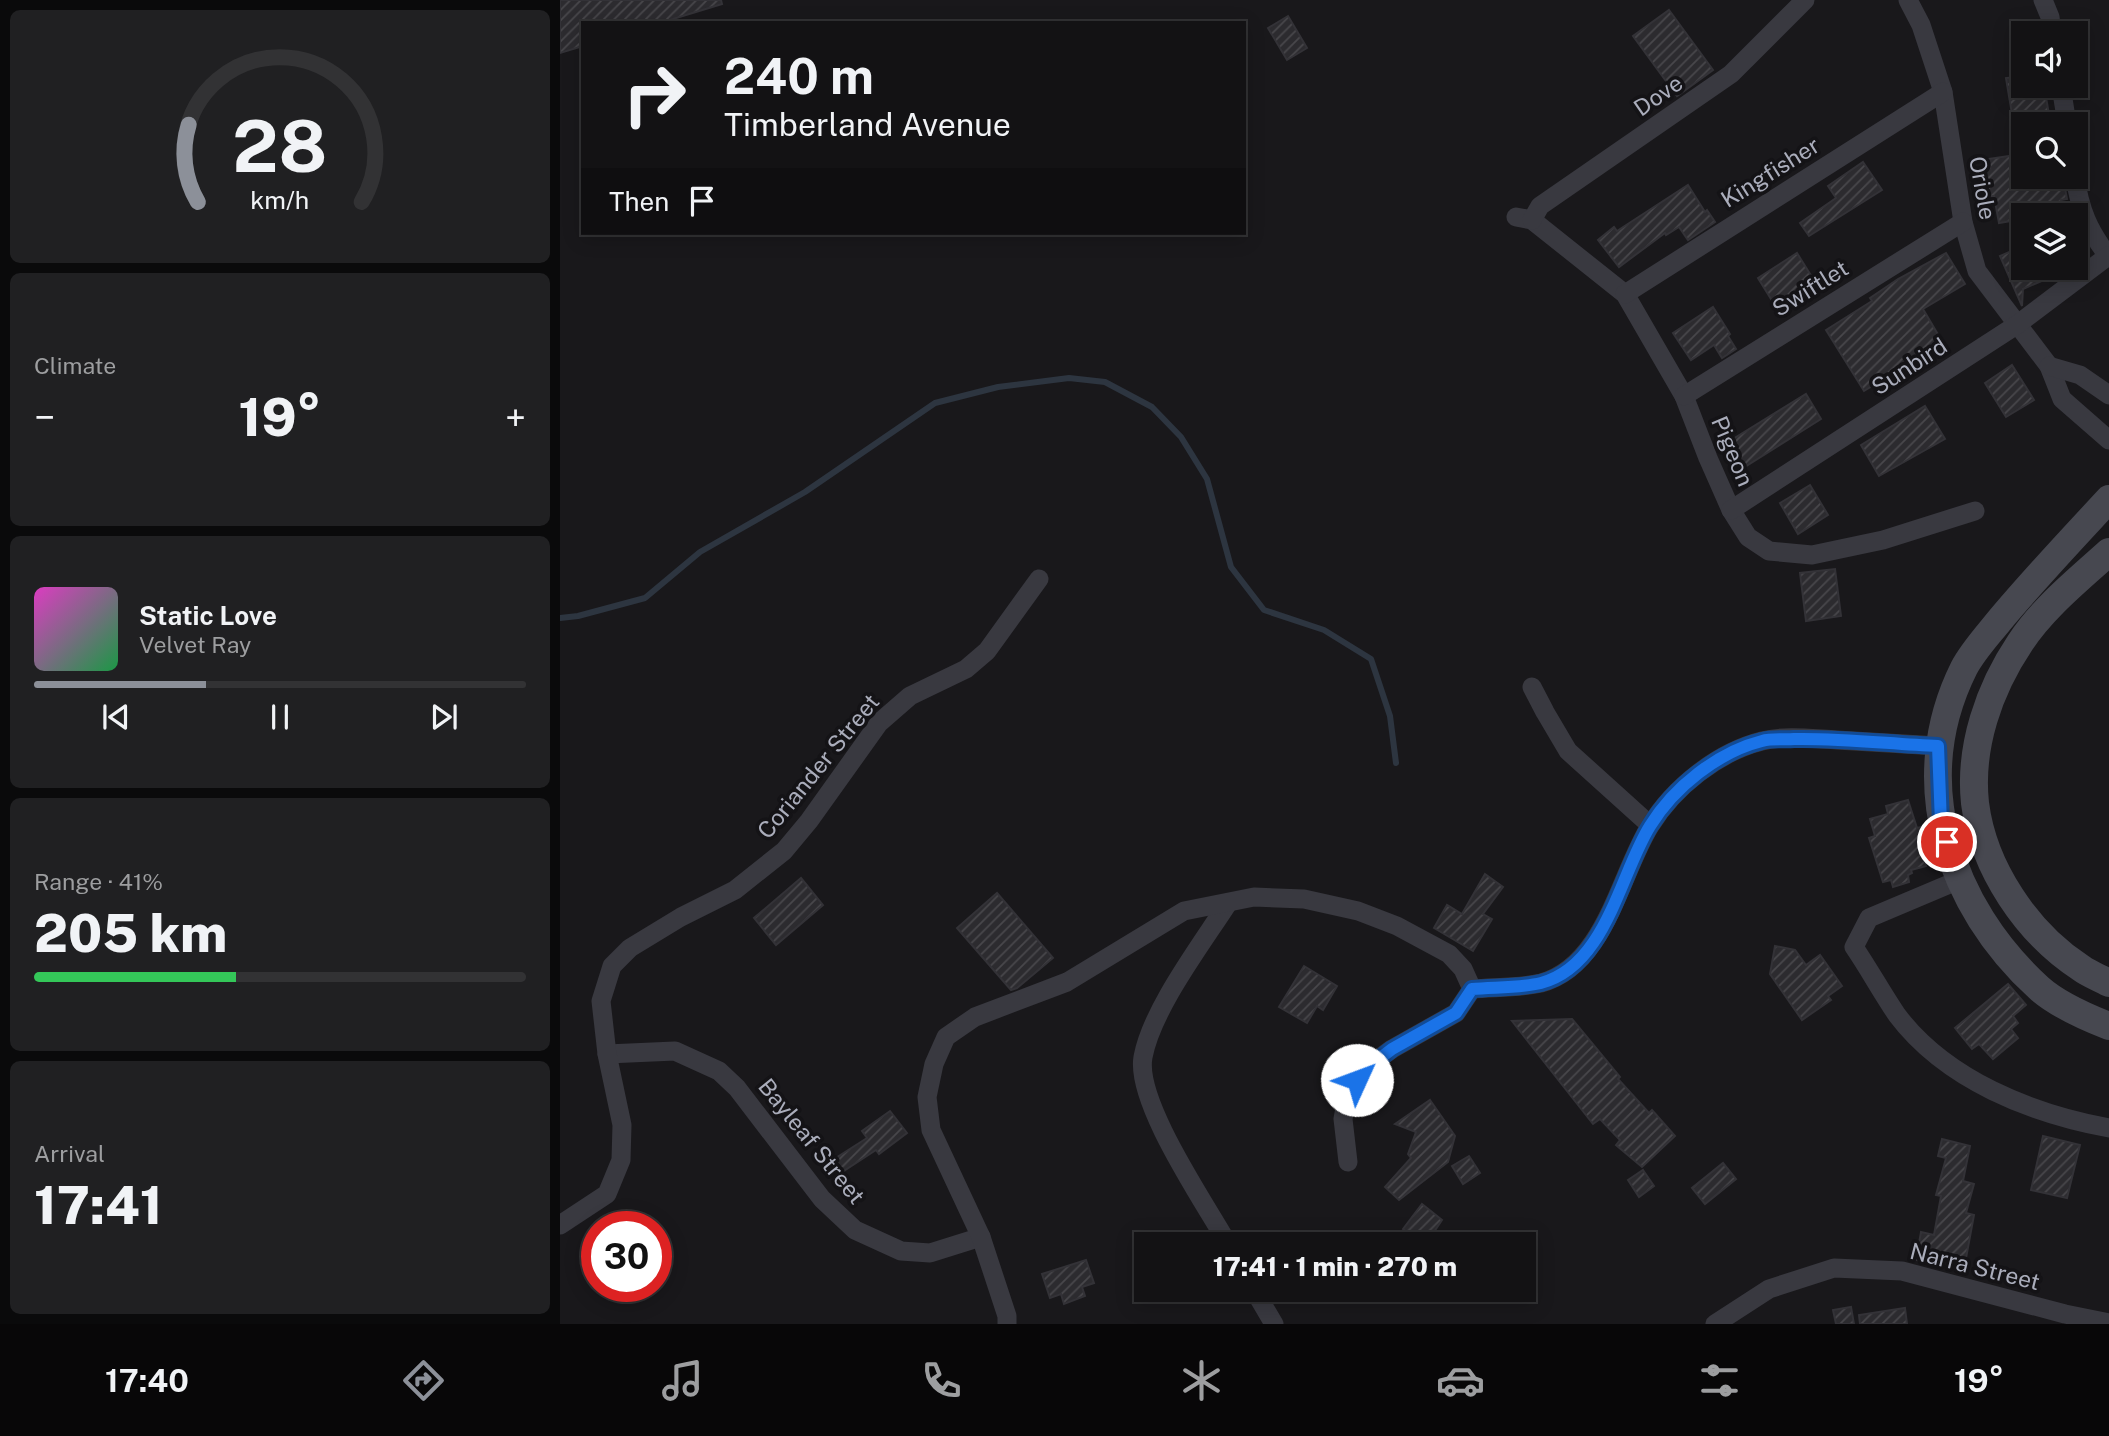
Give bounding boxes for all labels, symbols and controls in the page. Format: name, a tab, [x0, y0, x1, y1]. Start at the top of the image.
map controls	[2011, 21, 2088, 280]
button: sound	[2011, 21, 2088, 98]
text: 240 m	[724, 47, 874, 105]
icon: right	[609, 49, 700, 140]
street label: Dove	[1628, 69, 1688, 121]
text: 28	[232, 104, 328, 189]
text: Timberland Avenue	[724, 106, 1011, 143]
button: search	[2011, 112, 2088, 189]
street label: Kingfisher	[1716, 131, 1824, 213]
street label: Oriole	[1964, 154, 2002, 222]
icon: arrive	[683, 182, 721, 220]
text: km/h	[251, 185, 309, 215]
text: Then	[609, 186, 669, 217]
button: layers	[2011, 203, 2088, 280]
street label: Swiftlet	[1767, 254, 1853, 322]
street label: Sunbird	[1866, 332, 1952, 400]
text: Climate	[34, 352, 116, 379]
text: 19°	[239, 387, 321, 448]
text: −	[34, 395, 55, 440]
text: +	[505, 395, 526, 440]
street label: Pigeon	[1706, 412, 1760, 490]
text: Static Love	[139, 600, 277, 631]
text: Velvet Ray	[139, 631, 251, 658]
street label: Coriander Street	[751, 688, 885, 844]
icon: previous	[97, 698, 135, 736]
icon: pause	[261, 698, 299, 736]
icon: next	[425, 698, 463, 736]
pin	[1917, 812, 1977, 872]
icon: arrive	[1928, 823, 1966, 861]
text: Range · 41%	[34, 868, 163, 895]
text: 205 km	[34, 903, 227, 964]
position arrow	[1320, 1043, 1394, 1117]
street label: Bayleaf Street	[753, 1073, 871, 1209]
text: Arrival	[34, 1140, 105, 1167]
text: 17:41	[34, 1175, 163, 1236]
speed limit sign: 30	[581, 1211, 672, 1302]
street label: Narra Street	[1907, 1237, 2043, 1295]
text: 17:41 · 1 min · 270 m	[1213, 1251, 1457, 1282]
icon: directions	[399, 1356, 448, 1405]
icon: music	[658, 1356, 707, 1405]
icon: phone	[917, 1356, 966, 1405]
icon: climate	[1177, 1356, 1226, 1405]
icon: car	[1436, 1356, 1485, 1405]
icon: filters	[1695, 1356, 1744, 1405]
text: 17:40	[105, 1362, 189, 1399]
text: 19°	[1954, 1362, 2004, 1399]

